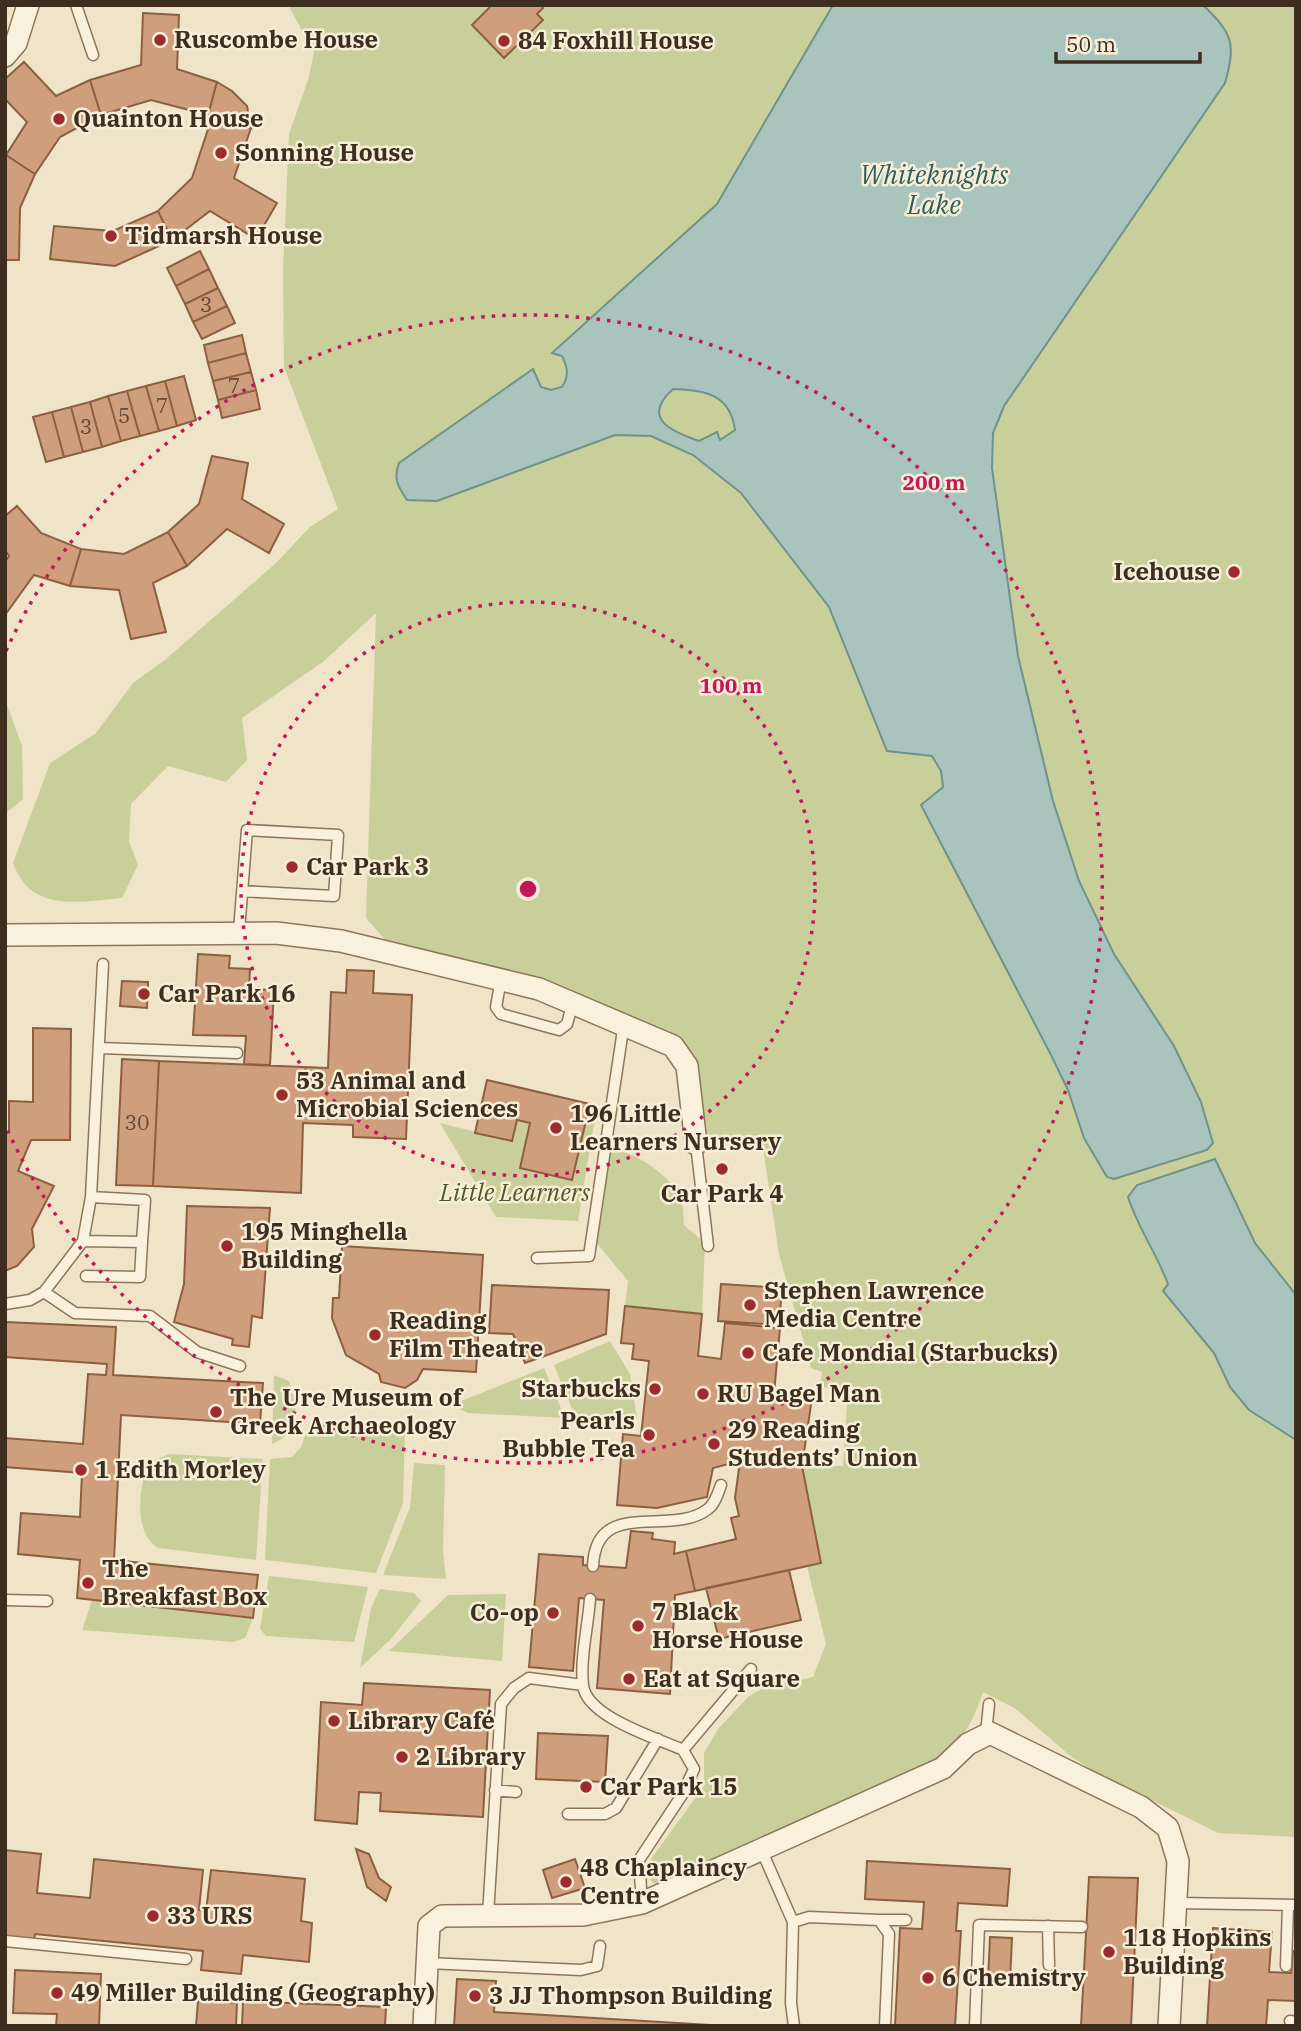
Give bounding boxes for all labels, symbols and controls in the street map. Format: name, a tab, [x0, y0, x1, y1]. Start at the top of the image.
scale bar	[1056, 21, 1200, 65]
place label: Ruscombe House	[174, 23, 378, 55]
place label: 84 Foxhill House	[518, 24, 714, 56]
text: 50 m	[1066, 30, 1116, 58]
marker: Ruscombe House	[152, 32, 168, 48]
marker: 84 Foxhill House	[496, 33, 512, 49]
place label: Quainton House	[73, 102, 264, 134]
marker: Quainton House	[51, 111, 67, 127]
place label: Sonning House	[235, 136, 414, 168]
marker: Sonning House	[213, 145, 229, 161]
water label: Whiteknights Lake	[860, 157, 1008, 221]
place label: Tidmarsh House	[125, 219, 322, 251]
marker: Tidmarsh House	[103, 228, 119, 244]
house number: 3	[200, 290, 212, 318]
house number: 7	[228, 371, 240, 399]
house number: 7	[156, 391, 168, 419]
house number: 5	[118, 401, 130, 429]
house number: 3	[80, 412, 92, 440]
text: 200 m	[902, 468, 966, 496]
place label: Icehouse	[1114, 555, 1220, 587]
marker: Icehouse	[1226, 564, 1242, 580]
text: 100 m	[699, 671, 763, 699]
place label: Car Park 3	[306, 850, 429, 882]
marker: Car Park 3	[284, 859, 300, 875]
centre of rings	[516, 877, 540, 901]
place label: Car Park 16	[158, 977, 296, 1009]
marker: Car Park 16	[136, 986, 152, 1002]
place label: 53 Animal and Microbial Sciences	[296, 1064, 518, 1124]
marker: 53 Animal and Microbial Sciences	[274, 1087, 290, 1103]
place label: 196 Little Learners Nursery	[570, 1097, 782, 1157]
house number: 30	[124, 1108, 150, 1136]
marker: 196 Little Learners Nursery	[548, 1120, 564, 1136]
marker: Car Park 4	[714, 1161, 730, 1177]
park label: Little Learners	[439, 1176, 590, 1208]
place label: Car Park 4	[660, 1177, 784, 1209]
place label: 195 Minghella Building	[241, 1215, 408, 1275]
marker: 195 Minghella Building	[219, 1238, 235, 1254]
place label: Stephen Lawrence Media Centre	[764, 1274, 984, 1334]
marker: Stephen Lawrence Media Centre	[742, 1297, 758, 1313]
place label: Reading Film Theatre	[389, 1304, 543, 1364]
marker: Reading Film Theatre	[367, 1327, 383, 1343]
place label: Cafe Mondial (Starbucks)	[762, 1336, 1058, 1368]
marker: Cafe Mondial (Starbucks)	[740, 1345, 756, 1361]
place label: Starbucks	[521, 1372, 641, 1404]
place label: RU Bagel Man	[717, 1377, 880, 1409]
place label: The Ure Museum of Greek Archaeology	[230, 1381, 464, 1441]
marker: Starbucks	[647, 1381, 663, 1397]
marker: RU Bagel Man	[695, 1386, 711, 1402]
marker: The Ure Museum of Greek Archaeology	[208, 1404, 224, 1420]
place label: Pearls Bubble Tea	[502, 1404, 635, 1464]
place label: 29 Reading Students’ Union	[728, 1413, 918, 1473]
marker: Pearls Bubble Tea	[641, 1427, 657, 1443]
marker: 29 Reading Students’ Union	[706, 1436, 722, 1452]
place label: 1 Edith Morley	[95, 1453, 266, 1485]
marker: 1 Edith Morley	[73, 1462, 89, 1478]
place label: The Breakfast Box	[102, 1552, 267, 1612]
marker: The Breakfast Box	[80, 1575, 96, 1591]
place label: 7 Black Horse House	[652, 1595, 803, 1655]
place label: Co-op	[470, 1596, 539, 1628]
marker: Co-op	[545, 1605, 561, 1621]
marker: 7 Black Horse House	[630, 1618, 646, 1634]
place label: Eat at Square	[643, 1662, 800, 1694]
marker: Eat at Square	[621, 1671, 637, 1687]
place label: Library Café	[348, 1704, 495, 1736]
marker: Library Café	[326, 1713, 342, 1729]
place label: 2 Library	[416, 1740, 526, 1772]
marker: 2 Library	[394, 1749, 410, 1765]
place label: Car Park 15	[600, 1770, 738, 1802]
marker: Car Park 15	[578, 1779, 594, 1795]
place label: 48 Chaplaincy Centre	[580, 1851, 747, 1911]
marker: 48 Chaplaincy Centre	[558, 1874, 574, 1890]
place label: 33 URS	[167, 1899, 253, 1931]
marker: 33 URS	[145, 1908, 161, 1924]
place label: 118 Hopkins Building	[1123, 1921, 1271, 1981]
marker: 118 Hopkins Building	[1101, 1944, 1117, 1960]
place label: 6 Chemistry	[942, 1961, 1086, 1993]
marker: 6 Chemistry	[920, 1970, 936, 1986]
place label: 49 Miller Building (Geography)	[71, 1976, 435, 2008]
place label: 3 JJ Thompson Building	[489, 1979, 772, 2011]
marker: 49 Miller Building (Geography)	[49, 1985, 65, 2001]
marker: 3 JJ Thompson Building	[467, 1988, 483, 2004]

